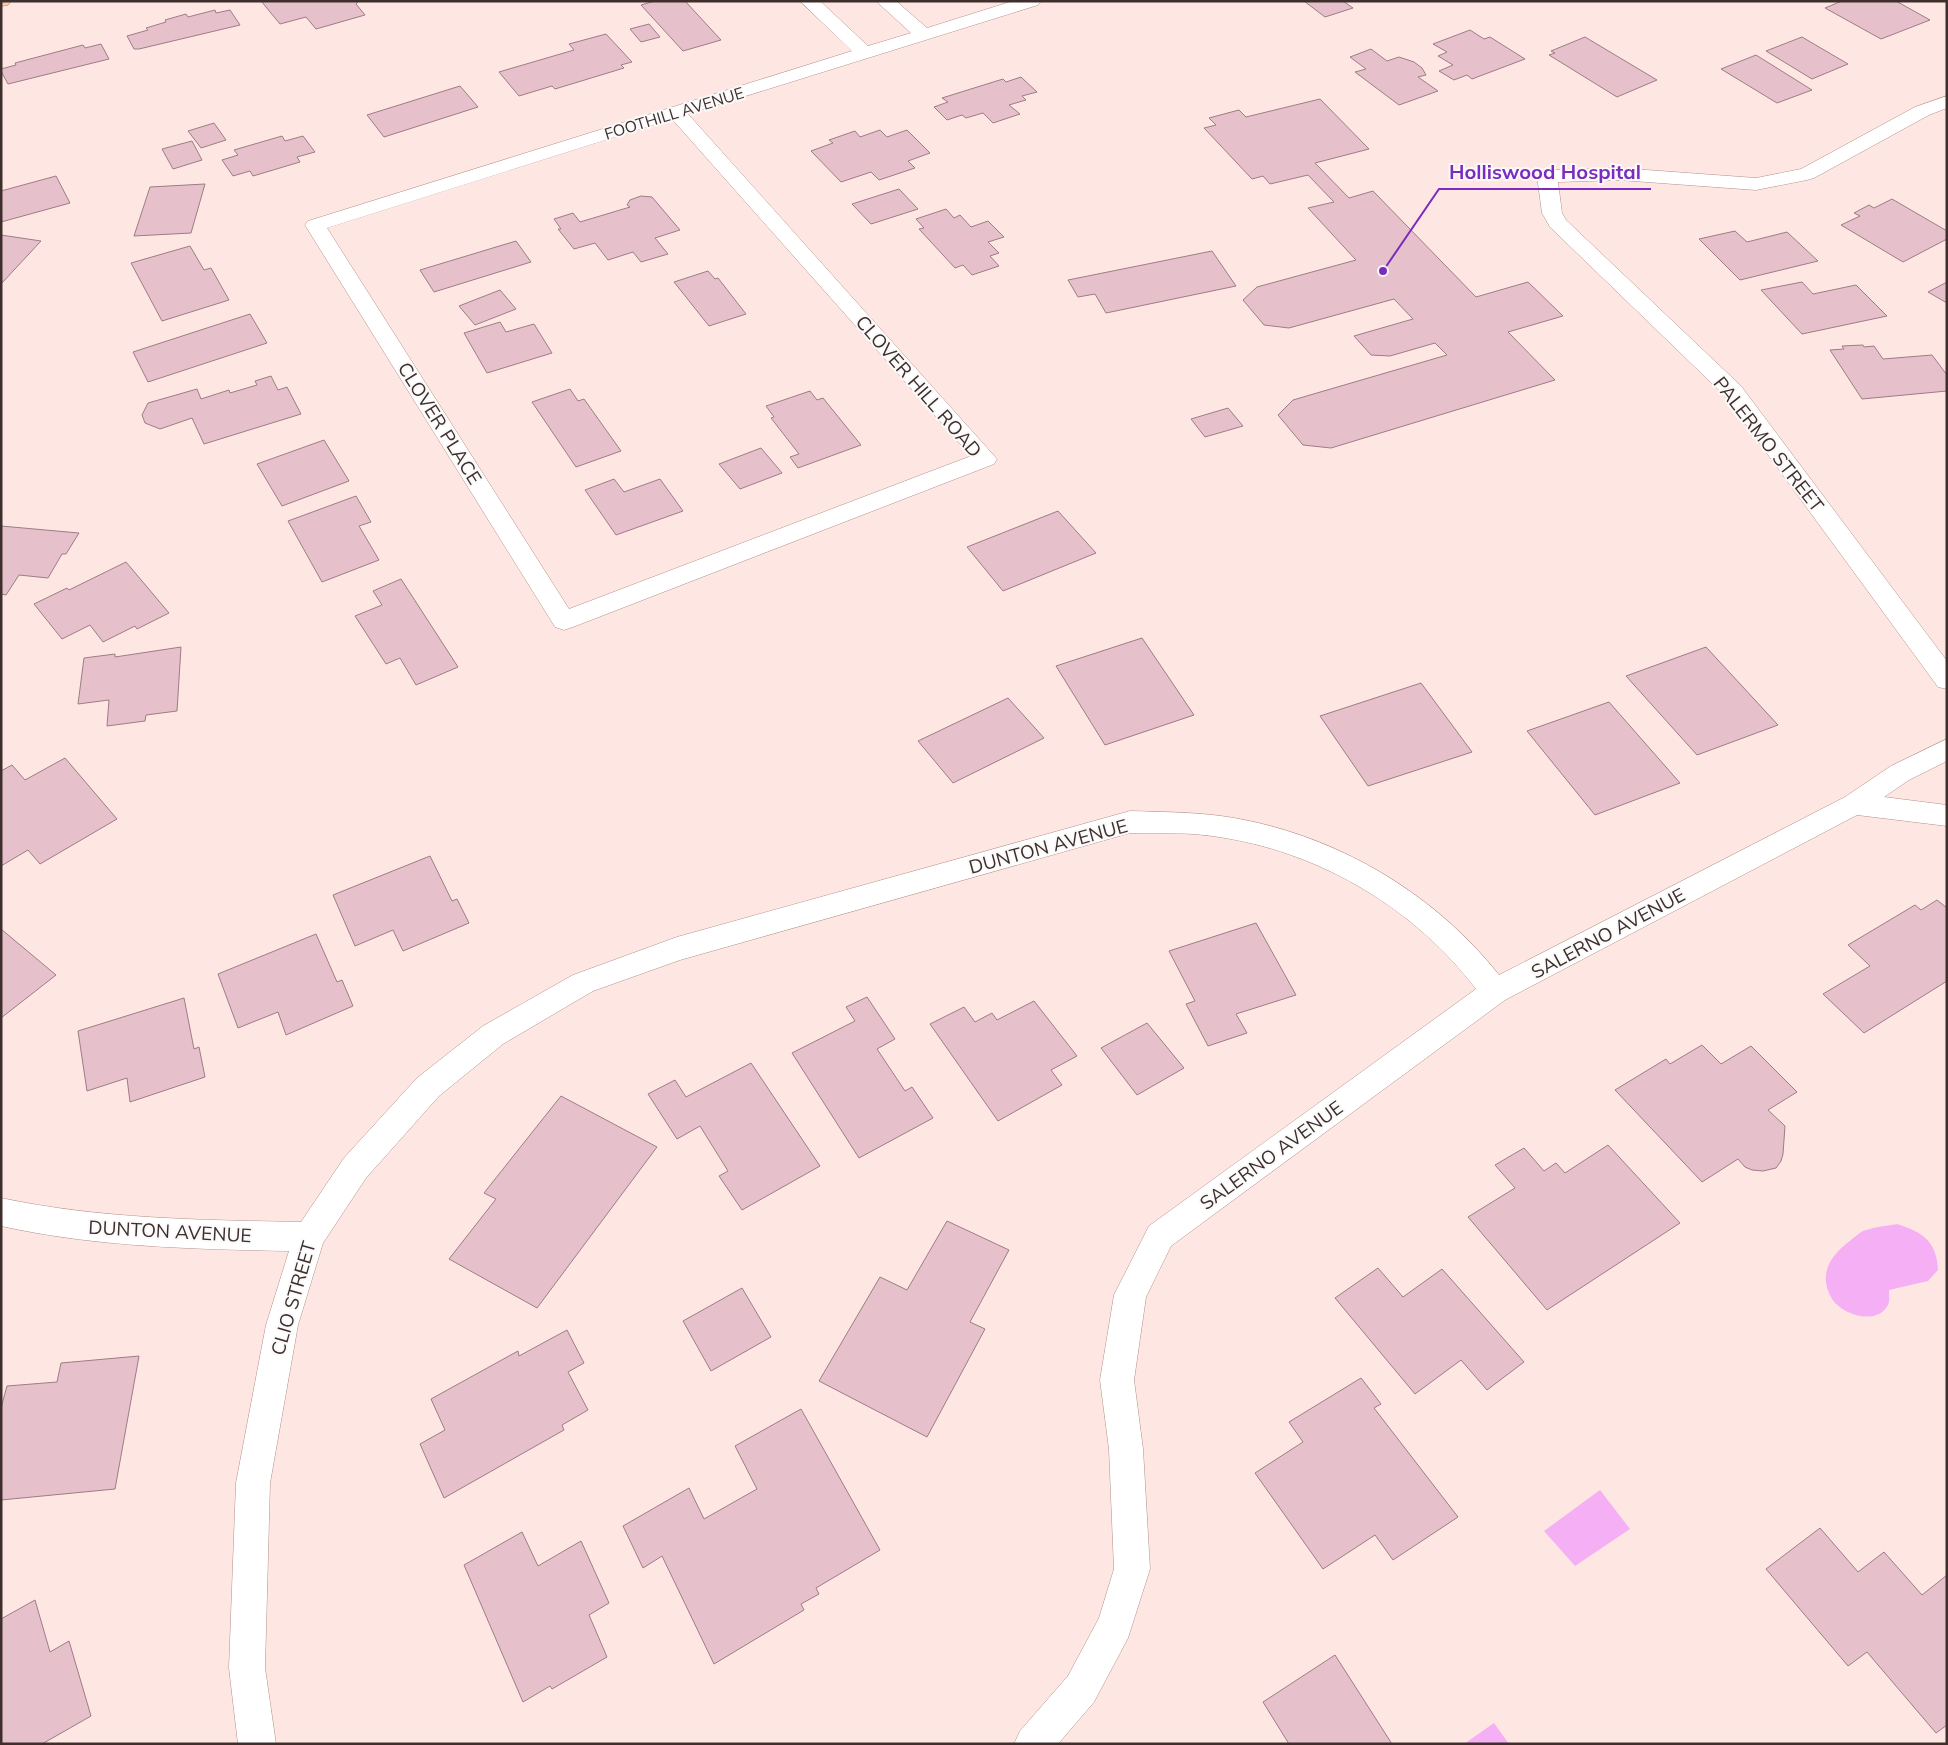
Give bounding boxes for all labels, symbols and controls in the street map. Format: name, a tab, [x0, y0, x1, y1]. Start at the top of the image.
street label: FOOTHILL AVENUE	[602, 82, 746, 144]
callout: Holliswood Hospital	[1439, 154, 1651, 189]
text: Holliswood Hospital	[1449, 159, 1641, 184]
street label: CLOVER HILL ROAD	[851, 310, 987, 462]
street label: CLOVER PLACE	[393, 357, 487, 489]
street label: PALERMO STREET	[1709, 371, 1830, 517]
street label: DUNTON AVENUE	[966, 813, 1130, 879]
street label: SALERNO AVENUE	[1527, 882, 1689, 984]
street label: SALERNO AVENUE	[1195, 1095, 1347, 1215]
street label: DUNTON AVENUE	[88, 1215, 252, 1247]
street label: CLIO STREET	[265, 1238, 321, 1358]

